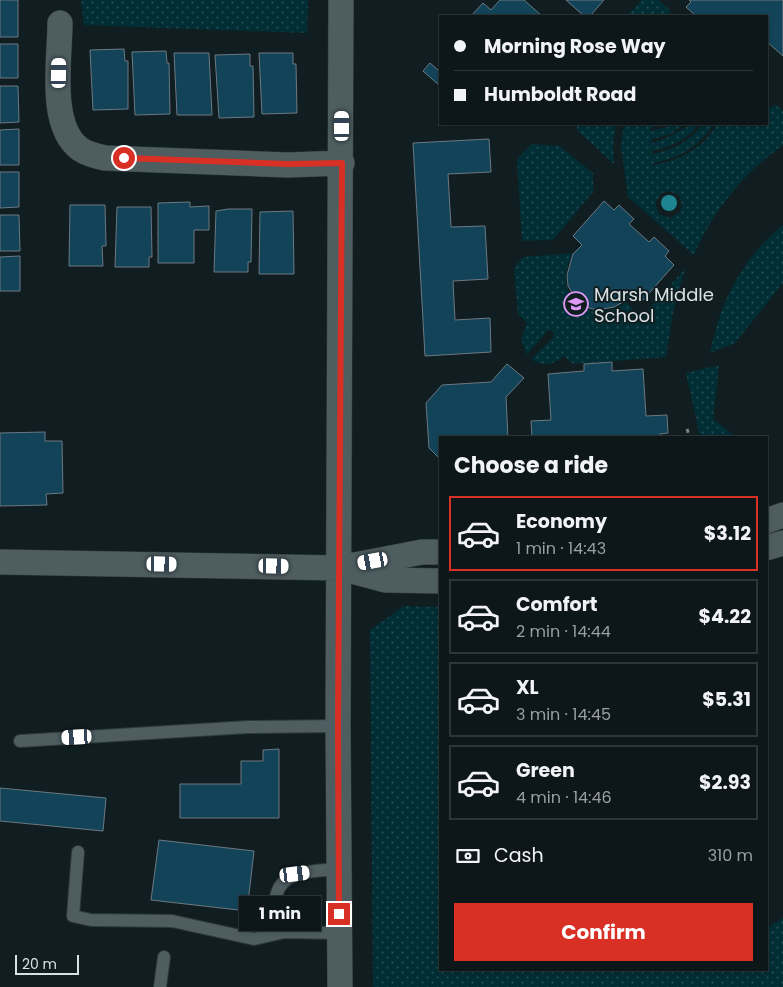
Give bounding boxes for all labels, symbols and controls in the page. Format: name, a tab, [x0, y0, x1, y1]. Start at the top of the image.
text: Morning Rose Way	[484, 33, 666, 60]
car	[51, 58, 66, 88]
text: Humboldt Road	[484, 81, 636, 108]
car	[334, 111, 349, 141]
route start	[113, 147, 135, 169]
place label: Marsh Middle School	[594, 282, 714, 328]
school or university icon: Marsh Middle School	[563, 291, 589, 317]
text: Choose a ride	[454, 450, 608, 481]
text: Economy	[516, 508, 607, 535]
icon: car	[456, 511, 501, 556]
text: $3.12	[704, 520, 751, 547]
text: 1 min · 14:43	[516, 537, 606, 560]
car	[356, 551, 389, 571]
car	[146, 556, 177, 572]
car	[258, 558, 289, 574]
text: Comfort	[516, 591, 598, 618]
icon: car	[456, 594, 501, 639]
text: $4.22	[699, 603, 751, 630]
text: 2 min · 14:44	[516, 620, 611, 643]
text: XL	[516, 674, 539, 701]
icon: car	[456, 677, 501, 722]
text: $5.31	[702, 686, 751, 713]
text: 3 min · 14:45	[516, 703, 611, 726]
car	[61, 729, 92, 745]
text: Green	[516, 757, 575, 784]
icon: car	[456, 760, 501, 805]
text: $2.93	[699, 769, 751, 796]
text: 4 min · 14:46	[516, 786, 612, 809]
icon: cash	[454, 842, 482, 870]
text: Cash	[494, 842, 544, 869]
text: 310 m	[708, 844, 753, 867]
car	[279, 865, 310, 883]
callout: 1 min	[239, 896, 322, 932]
text: 1 min	[259, 902, 301, 925]
route end	[328, 903, 350, 925]
button: Confirm	[454, 903, 753, 961]
scale bar	[15, 952, 79, 975]
text: 20 m	[22, 954, 57, 974]

